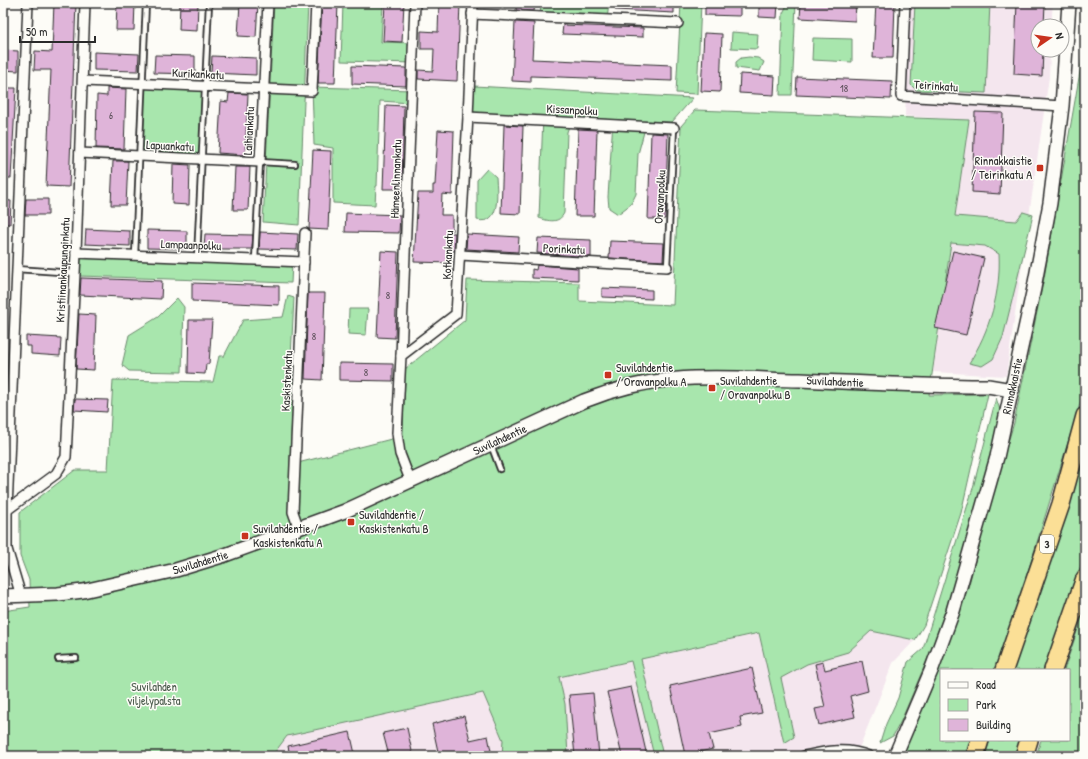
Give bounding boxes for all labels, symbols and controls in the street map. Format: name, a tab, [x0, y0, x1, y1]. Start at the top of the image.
scale bar	[20, 18, 95, 44]
north arrow	[1030, 18, 1070, 58]
text: 50 m	[26, 23, 47, 40]
text: N	[1052, 31, 1067, 40]
street label: Kurikankatu	[172, 64, 225, 83]
street label: Teirinkatu	[913, 75, 959, 96]
house number: 18	[840, 82, 848, 95]
street label: Kissanpolku	[546, 100, 598, 119]
street label: Laihiankatu	[239, 106, 258, 156]
house number: 6	[109, 109, 113, 122]
street label: Lapuankatu	[146, 136, 195, 155]
street label: Hämeenlinnankatu	[386, 139, 405, 219]
place label: Rinnakkaistie / Teirinkatu A	[971, 152, 1032, 183]
marker: Rinnakkaistie / Teirinkatu A	[1035, 163, 1045, 173]
street label: Oravanpolku	[650, 169, 669, 224]
street label: Kristiinankaupunginkatu	[51, 217, 74, 323]
street label: Kotkankatu	[438, 230, 457, 280]
street label: Lampaanpolku	[161, 235, 222, 254]
street label: Porinkatu	[543, 239, 586, 258]
house number: 8	[386, 289, 390, 302]
house number: 8	[312, 330, 316, 343]
street label: Kaskistenkatu	[276, 350, 297, 412]
street label: Rinnakkaistie	[998, 356, 1027, 416]
place label: Suvilahdentie / Oravanpolku A	[616, 359, 686, 390]
house number: 8	[364, 366, 368, 379]
marker: Suvilahdentie / Oravanpolku A	[603, 370, 613, 380]
street label: Suvilahdentie	[806, 371, 864, 391]
place label: Suvilahdentie / Oravanpolku B	[720, 372, 791, 403]
marker: Suvilahdentie / Oravanpolku B	[707, 383, 717, 393]
street label: Suvilahdentie	[470, 420, 529, 459]
place label: Suvilahdentie / Kaskistenkatu B	[359, 506, 429, 537]
marker: Suvilahdentie / Kaskistenkatu B	[346, 517, 356, 527]
place label: Suvilahdentie / Kaskistenkatu A	[253, 520, 323, 551]
marker: Suvilahdentie / Kaskistenkatu A	[240, 531, 250, 541]
road number: 3	[1040, 535, 1054, 553]
street label: Suvilahdentie	[171, 545, 231, 579]
legend	[940, 669, 1070, 741]
text: Road	[976, 676, 996, 693]
park label: Suvilahden viljelypalsta	[127, 678, 181, 709]
text: Park	[976, 696, 996, 713]
text: Building	[976, 716, 1011, 733]

